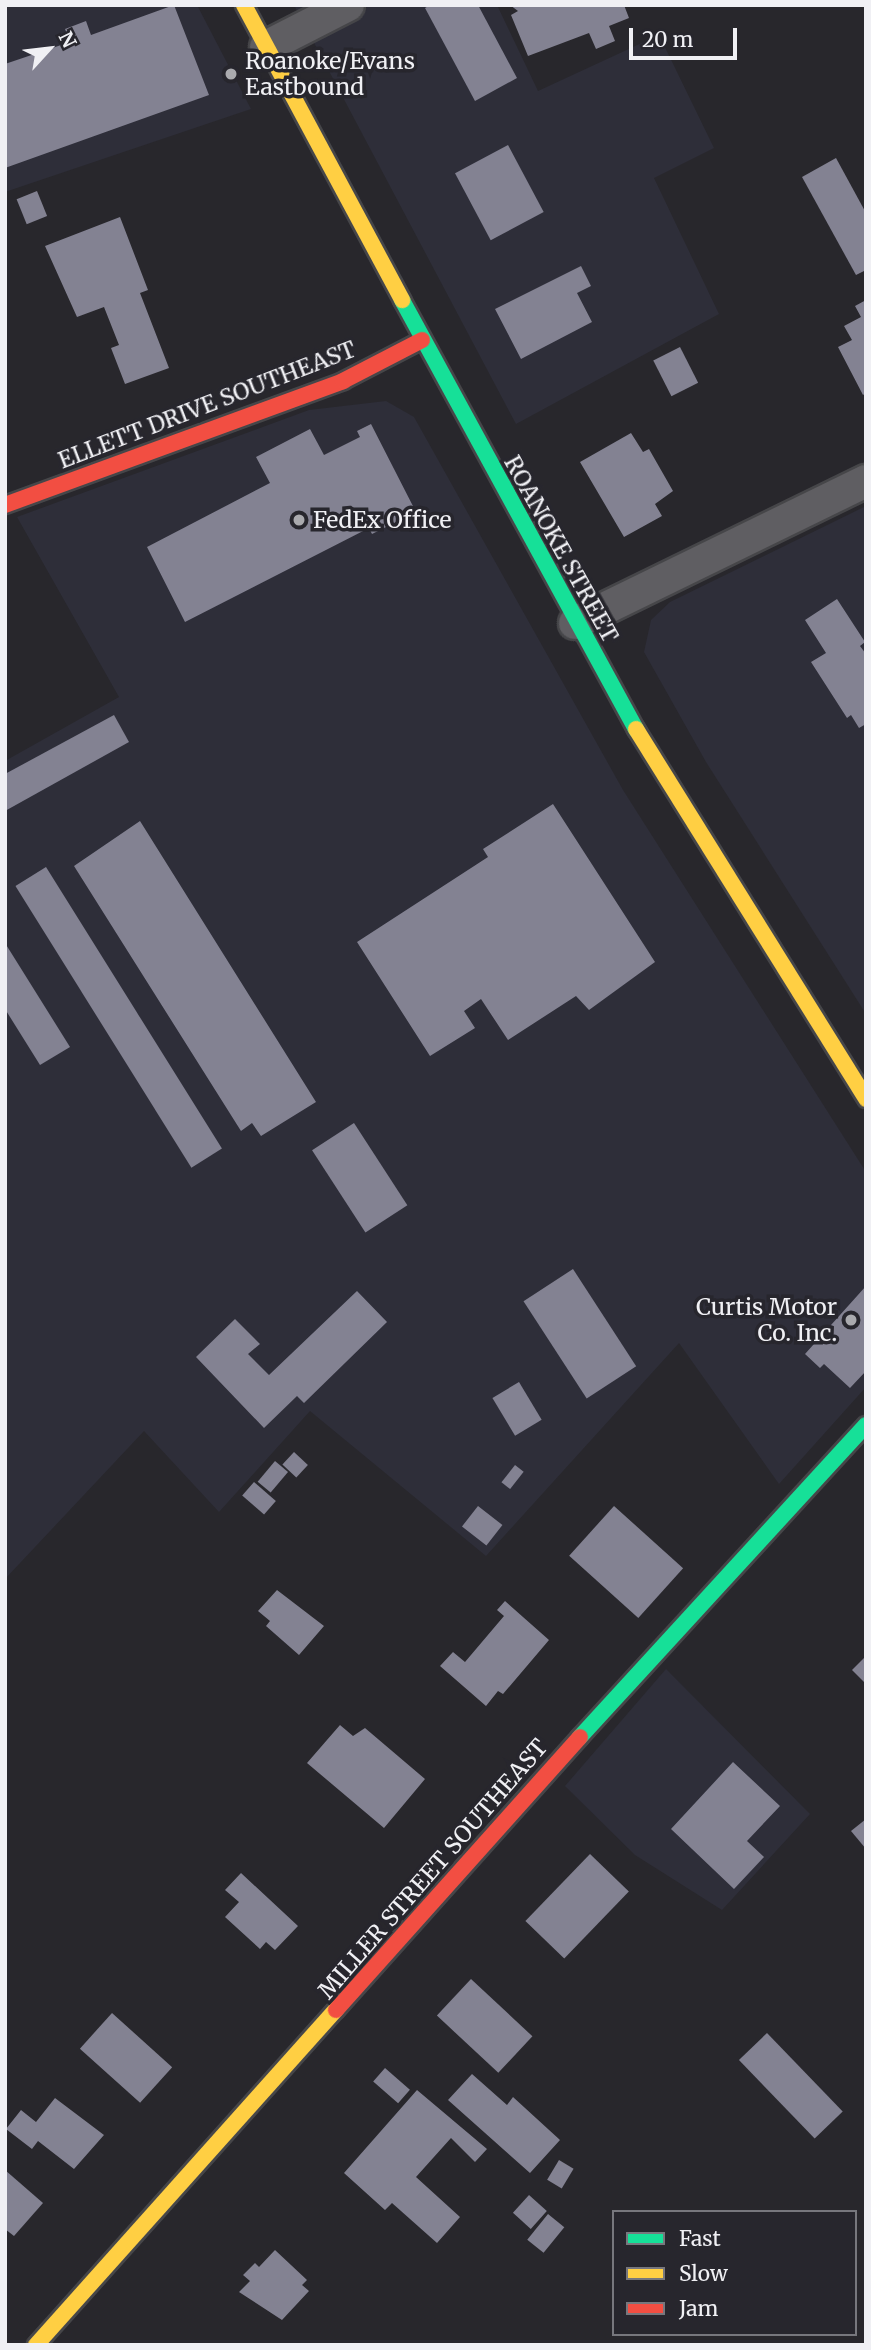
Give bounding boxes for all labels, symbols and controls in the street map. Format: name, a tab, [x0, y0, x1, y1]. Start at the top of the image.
north arrow	[14, 14, 84, 84]
scale bar	[633, 14, 742, 58]
text: 20 m	[642, 26, 693, 53]
text: N	[54, 27, 82, 52]
place label: Roanoke/Evans Eastbound	[245, 47, 415, 101]
marker: Roanoke/Evans Eastbound	[223, 66, 239, 82]
street label: ELLETT DRIVE SOUTHEAST	[54, 335, 360, 475]
street label: ROANOKE STREET	[498, 451, 624, 647]
place label: FedEx Office	[313, 506, 452, 534]
marker: FedEx Office	[291, 512, 307, 528]
place label: Curtis Motor Co. Inc.	[696, 1293, 837, 1347]
marker: Curtis Motor Co. Inc.	[843, 1312, 859, 1328]
street label: MILLER STREET SOUTHEAST	[313, 1734, 553, 2004]
legend	[612, 2210, 857, 2336]
text: Fast	[679, 2225, 721, 2252]
text: Slow	[679, 2260, 728, 2287]
text: Jam	[679, 2295, 718, 2322]

